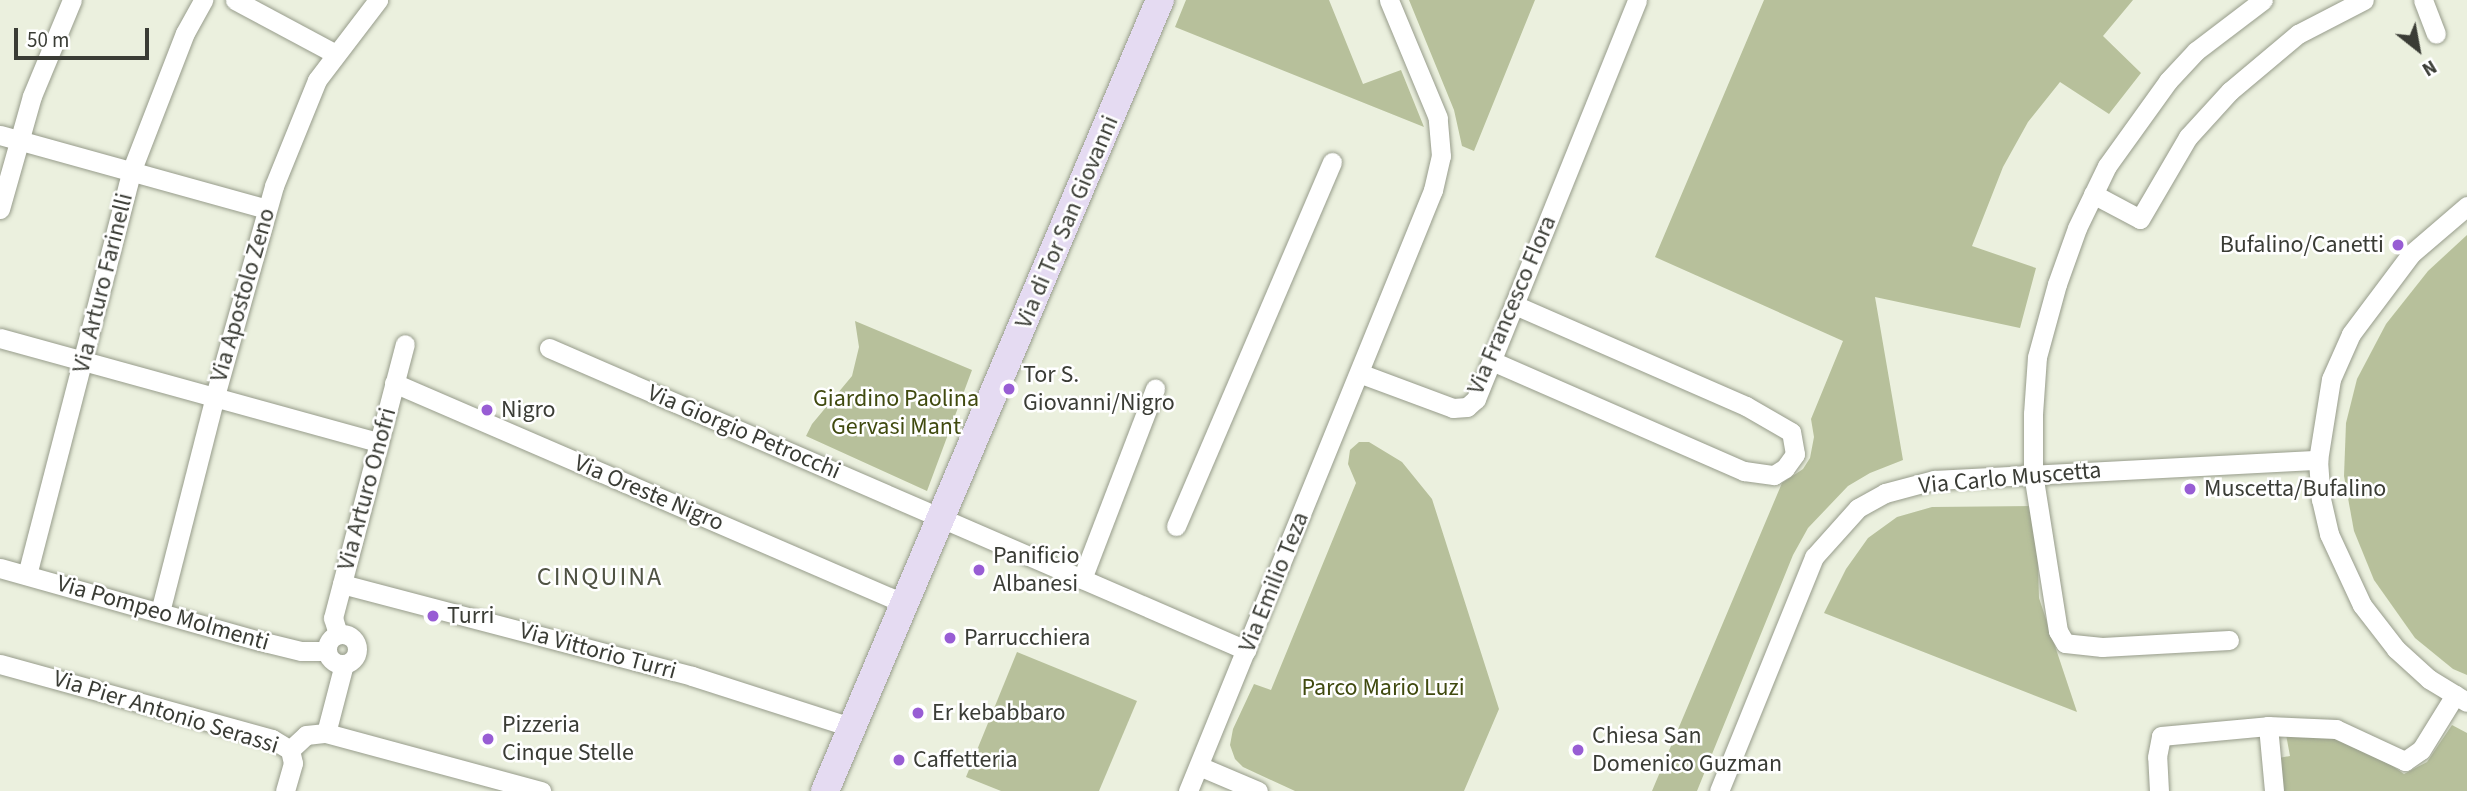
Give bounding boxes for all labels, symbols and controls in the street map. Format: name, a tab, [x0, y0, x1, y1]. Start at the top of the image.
scale bar	[18, 14, 152, 58]
north arrow	[2383, 14, 2453, 84]
text: 50 m	[27, 25, 69, 55]
text: N	[2417, 53, 2441, 82]
street label: Via di Tor San Giovanni	[1009, 111, 1125, 333]
street label: Via Arturo Farinelli	[67, 190, 139, 376]
street label: Via Apostolo Zeno	[204, 205, 282, 385]
street label: Via Francesco Flora	[1461, 211, 1563, 399]
place label: Bufalino/Canetti	[2220, 231, 2384, 259]
marker: Bufalino/Canetti	[2390, 237, 2406, 253]
place label: Tor S. Giovanni/Nigro	[1023, 361, 1175, 417]
street label: Via Giorgio Petrocchi	[643, 378, 845, 486]
marker: Tor S. Giovanni/Nigro	[1001, 381, 1017, 397]
park label: Giardino Paolina Gervasi Mant	[813, 385, 979, 441]
place label: Nigro	[501, 396, 556, 424]
marker: Nigro	[479, 402, 495, 418]
street label: Via Arturo Onofri	[331, 405, 403, 573]
street label: Via Oreste Nigro	[570, 449, 728, 537]
street label: Via Carlo Muscetta	[1917, 456, 2103, 500]
place label: Muscetta/Bufalino	[2204, 475, 2386, 503]
marker: Muscetta/Bufalino	[2182, 481, 2198, 497]
street label: Via Emilio Teza	[1233, 508, 1315, 656]
place label: Panificio Albanesi	[993, 542, 1079, 598]
district label: CINQUINA	[538, 561, 662, 593]
marker: Panificio Albanesi	[971, 562, 987, 578]
street label: Via Pompeo Molmenti	[53, 569, 273, 657]
place label: Turri	[447, 602, 494, 630]
marker: Turri	[425, 608, 441, 624]
street label: Via Vittorio Turri	[516, 616, 680, 686]
place label: Parrucchiera	[964, 624, 1090, 652]
marker: Parrucchiera	[942, 630, 958, 646]
street label: Via Pier Antonio Serassi	[50, 664, 282, 760]
park label: Parco Mario Luzi	[1301, 674, 1465, 702]
place label: Er kebabbaro	[932, 699, 1066, 727]
marker: Er kebabbaro	[910, 705, 926, 721]
place label: Pizzeria Cinque Stelle	[502, 711, 634, 767]
place label: Chiesa San Domenico Guzman	[1592, 722, 1782, 778]
marker: Pizzeria Cinque Stelle	[480, 731, 496, 747]
marker: Chiesa San Domenico Guzman	[1570, 742, 1586, 758]
place label: Caffetteria	[913, 746, 1018, 774]
marker: Caffetteria	[891, 752, 907, 768]

